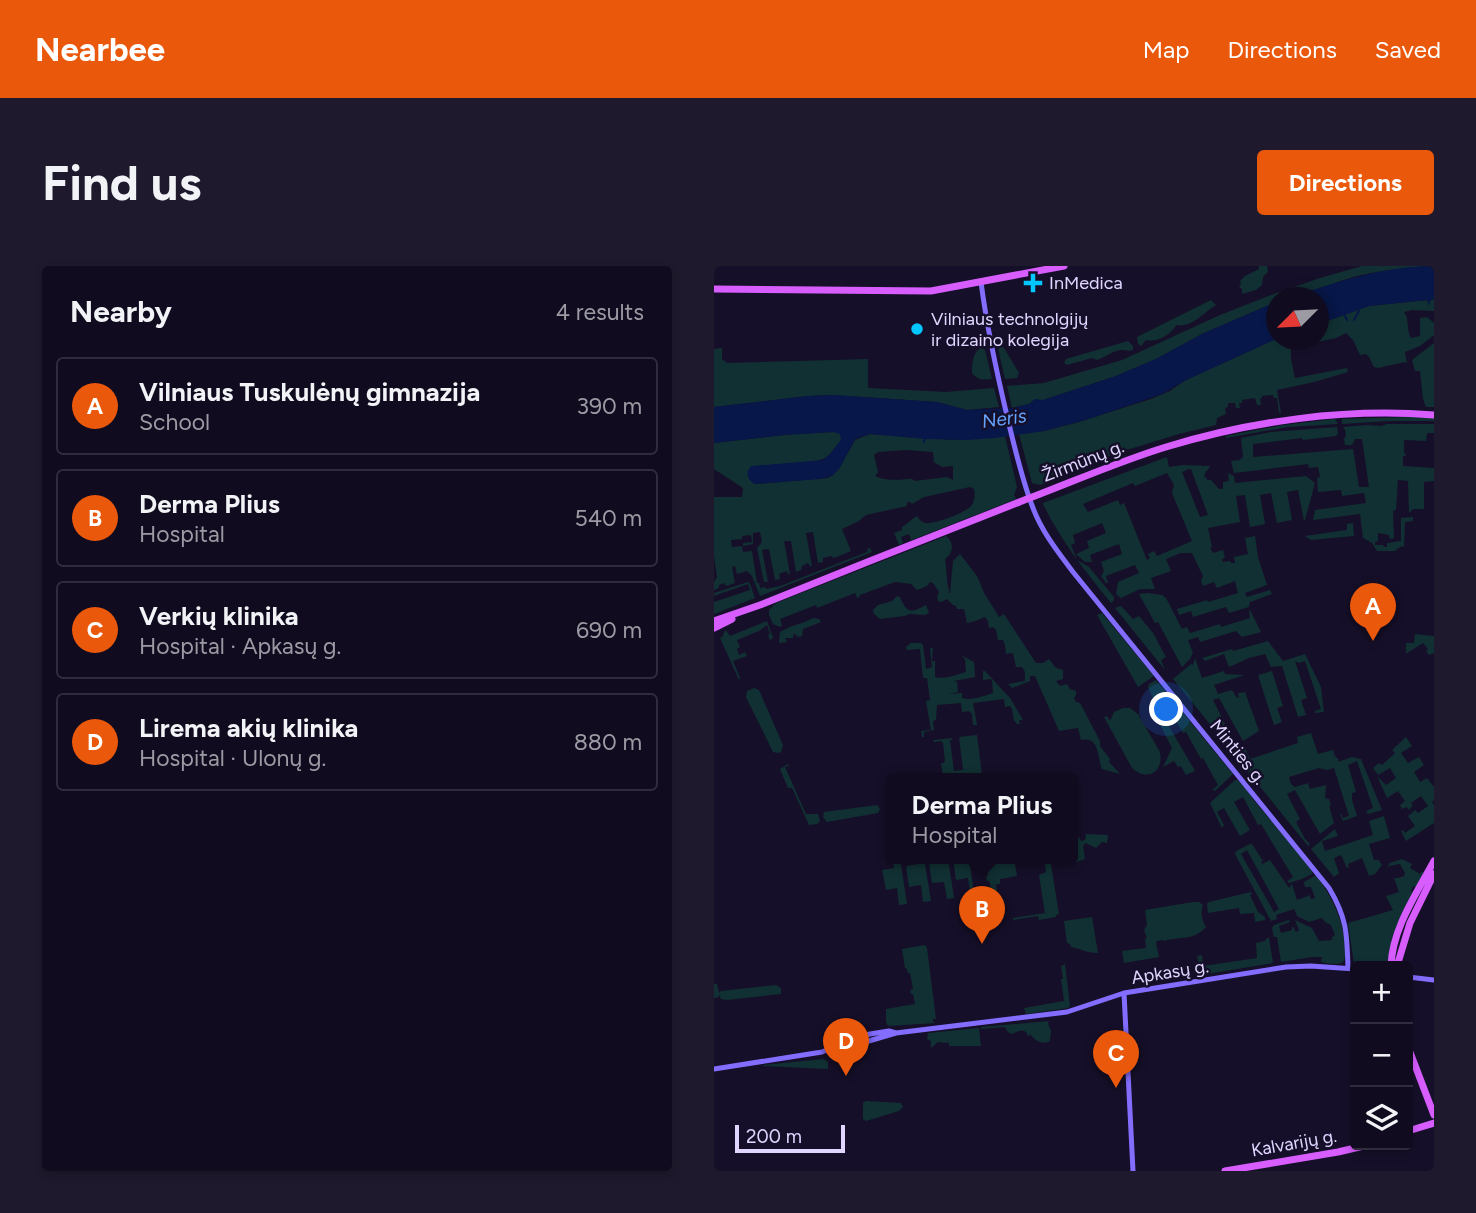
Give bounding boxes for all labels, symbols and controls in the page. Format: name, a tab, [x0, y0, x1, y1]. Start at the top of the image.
text: Nearbee	[35, 30, 165, 69]
text: Map	[1143, 35, 1189, 64]
text: Directions	[1227, 35, 1337, 64]
text: Saved	[1375, 35, 1441, 64]
button: Directions	[1257, 150, 1434, 215]
text: Find us	[42, 153, 201, 212]
place label: InMedica	[1049, 272, 1123, 294]
marker: InMedica	[1023, 273, 1043, 293]
north arrow	[1266, 287, 1329, 350]
text: Nearby	[70, 293, 172, 330]
text: 4 results	[556, 298, 644, 326]
place label: Vilniaus technolgijų ir dizaino kolegija	[931, 308, 1088, 351]
marker: Vilniaus technolgijų ir dizaino kolegija	[909, 321, 925, 337]
text: Vilniaus Tuskulėnų gimnazija	[139, 376, 480, 408]
text: A	[87, 392, 103, 420]
text: 390 m	[576, 392, 642, 420]
water label: Neris	[980, 404, 1028, 433]
text: School	[139, 408, 210, 436]
street label: Žirmūnų g.	[1039, 435, 1127, 487]
text: Derma Plius	[139, 488, 280, 520]
text: B	[88, 504, 102, 532]
text: 540 m	[574, 504, 642, 532]
text: Hospital	[139, 520, 225, 548]
pin: A	[1350, 583, 1396, 641]
text: Verkių klinika	[139, 600, 299, 632]
text: C	[87, 616, 103, 644]
text: 690 m	[576, 616, 642, 644]
text: Hospital · Apkasų g.	[139, 632, 341, 660]
your location	[1149, 692, 1183, 726]
text: Lirema akių klinika	[139, 712, 358, 744]
street label: Minties g.	[1205, 715, 1271, 789]
text: D	[87, 728, 103, 756]
text: 880 m	[574, 728, 642, 756]
text: Hospital · Ulonų g.	[139, 744, 326, 772]
popup	[886, 773, 1078, 864]
text: Derma Plius	[912, 789, 1052, 821]
text: Hospital	[912, 821, 997, 849]
pin: B	[959, 886, 1005, 944]
street label: Apkasų g.	[1130, 955, 1210, 989]
map controls	[1350, 961, 1413, 1150]
button: +	[1350, 961, 1413, 1024]
pin: D	[823, 1018, 869, 1076]
button: −	[1350, 1024, 1413, 1087]
pin: C	[1093, 1030, 1139, 1088]
button: layers	[1350, 1087, 1413, 1150]
scale bar	[735, 1122, 845, 1154]
text: 200 m	[746, 1125, 802, 1148]
street label: Kalvarijų g.	[1250, 1125, 1338, 1161]

